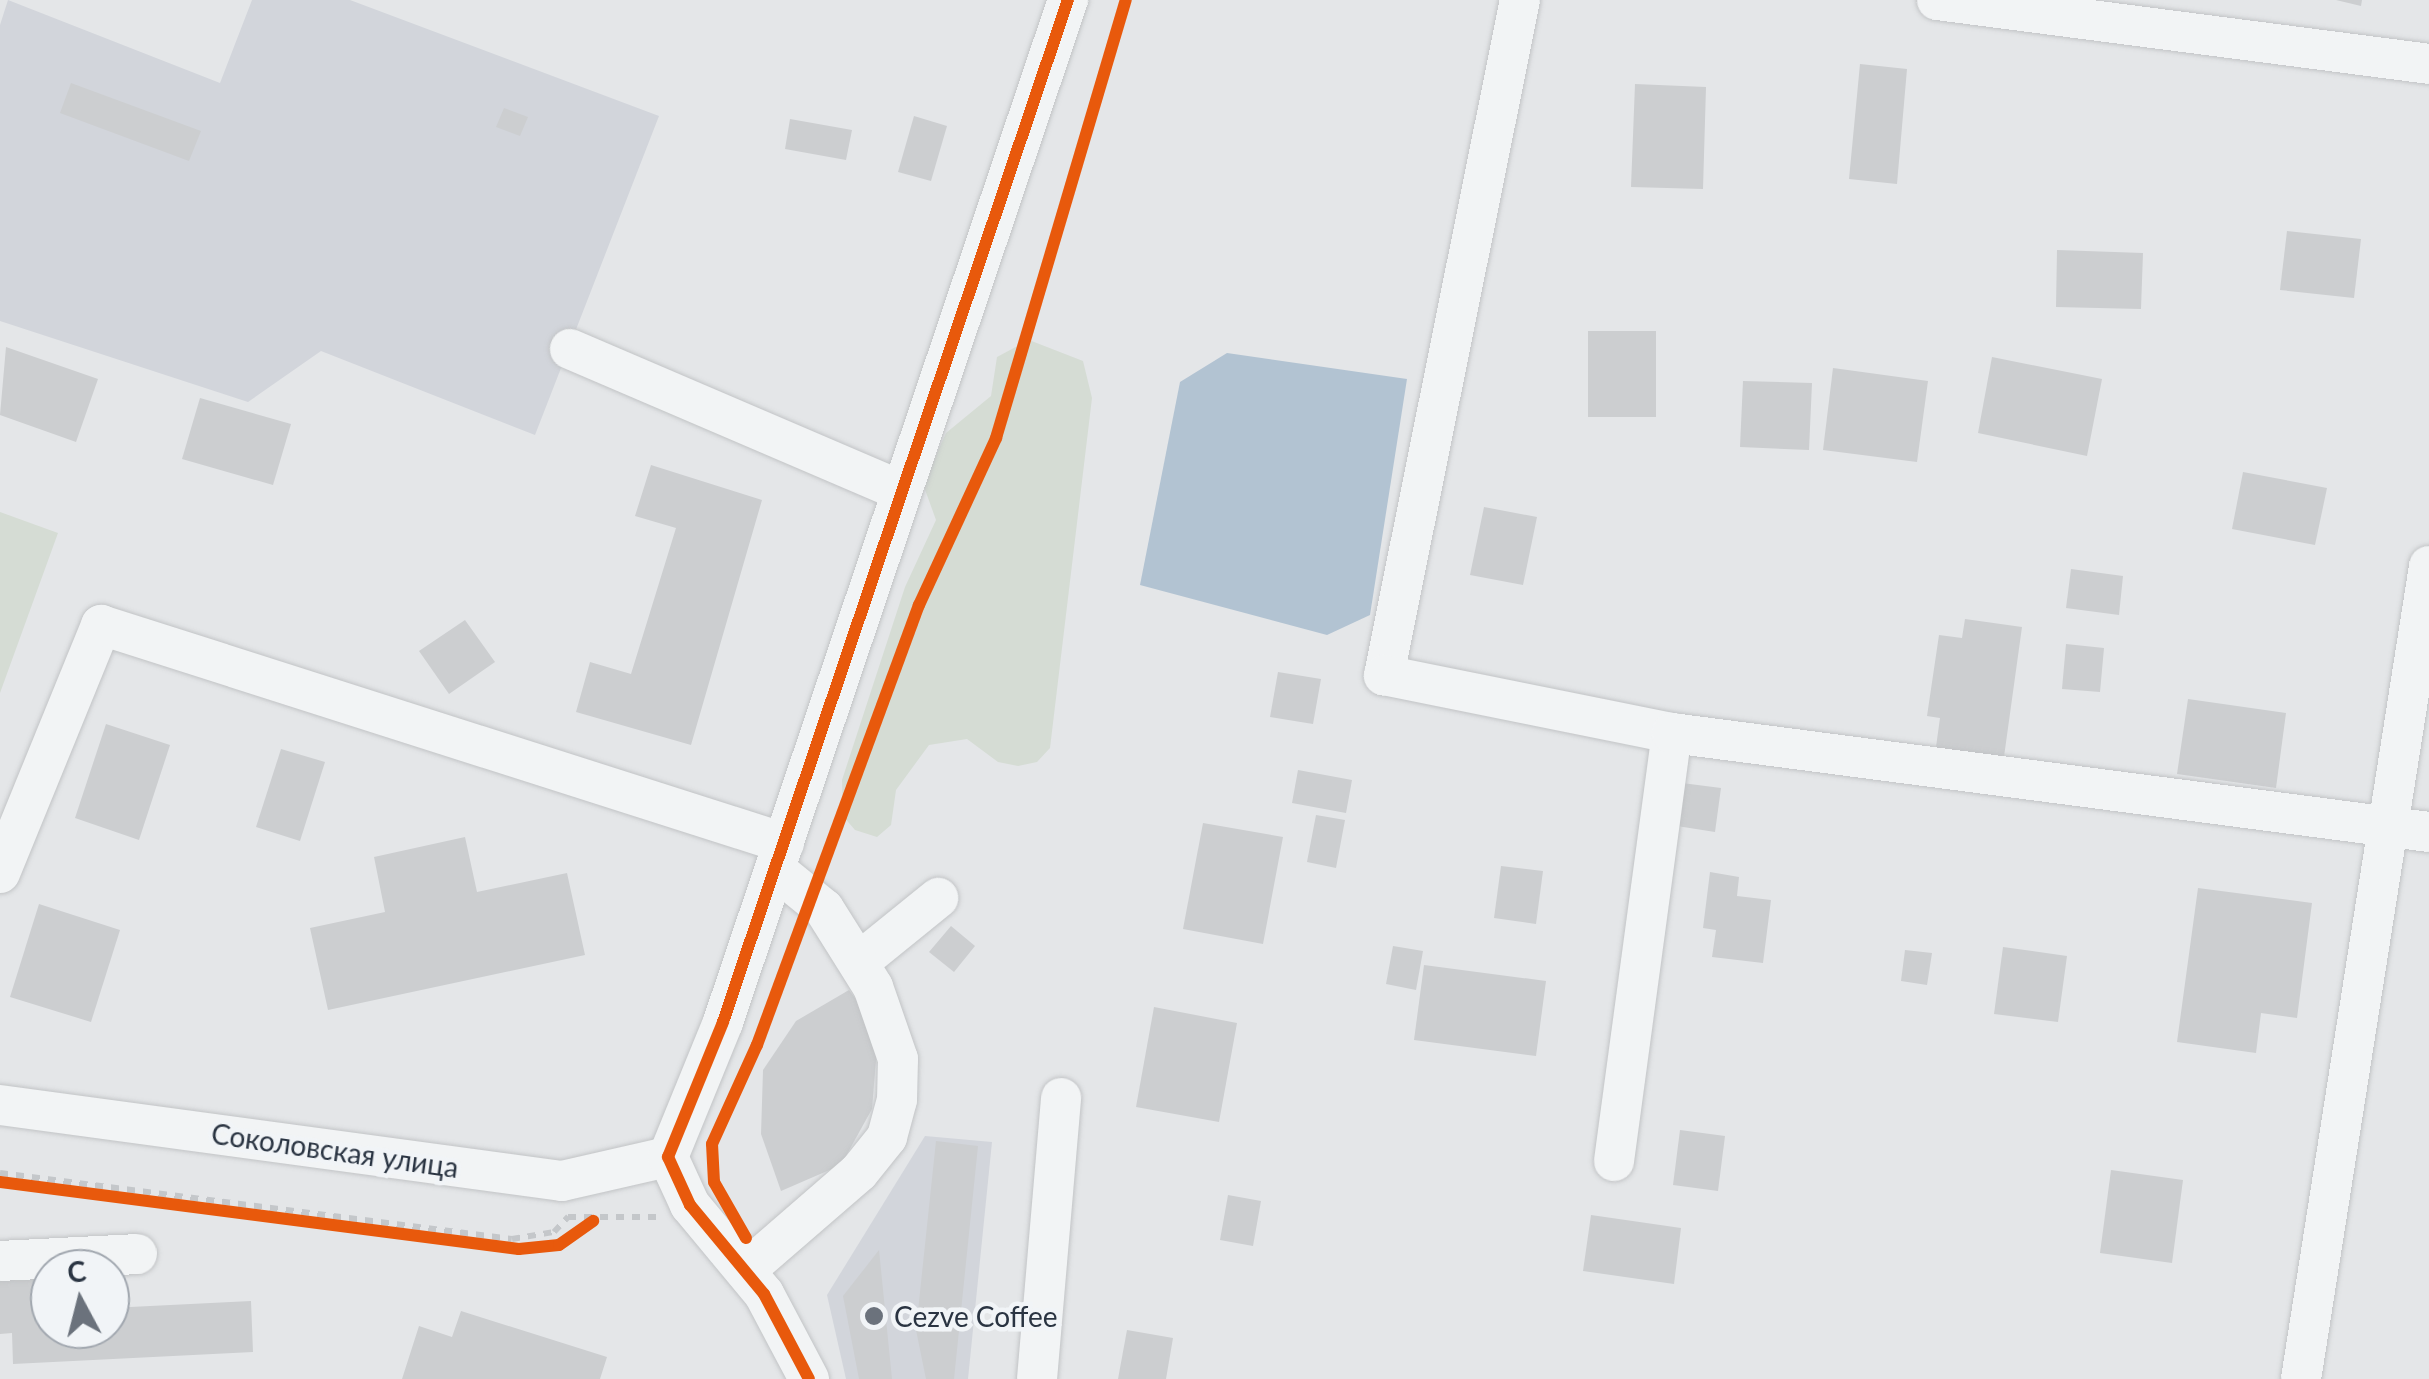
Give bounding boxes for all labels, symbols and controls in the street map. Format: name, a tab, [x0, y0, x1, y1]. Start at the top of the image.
street label: Соколовская улица	[209, 1116, 461, 1184]
north arrow	[30, 1249, 130, 1349]
text: С	[65, 1253, 88, 1289]
place label: Cezve Coffee	[894, 1299, 1058, 1333]
marker: Cezve Coffee	[863, 1305, 885, 1327]

